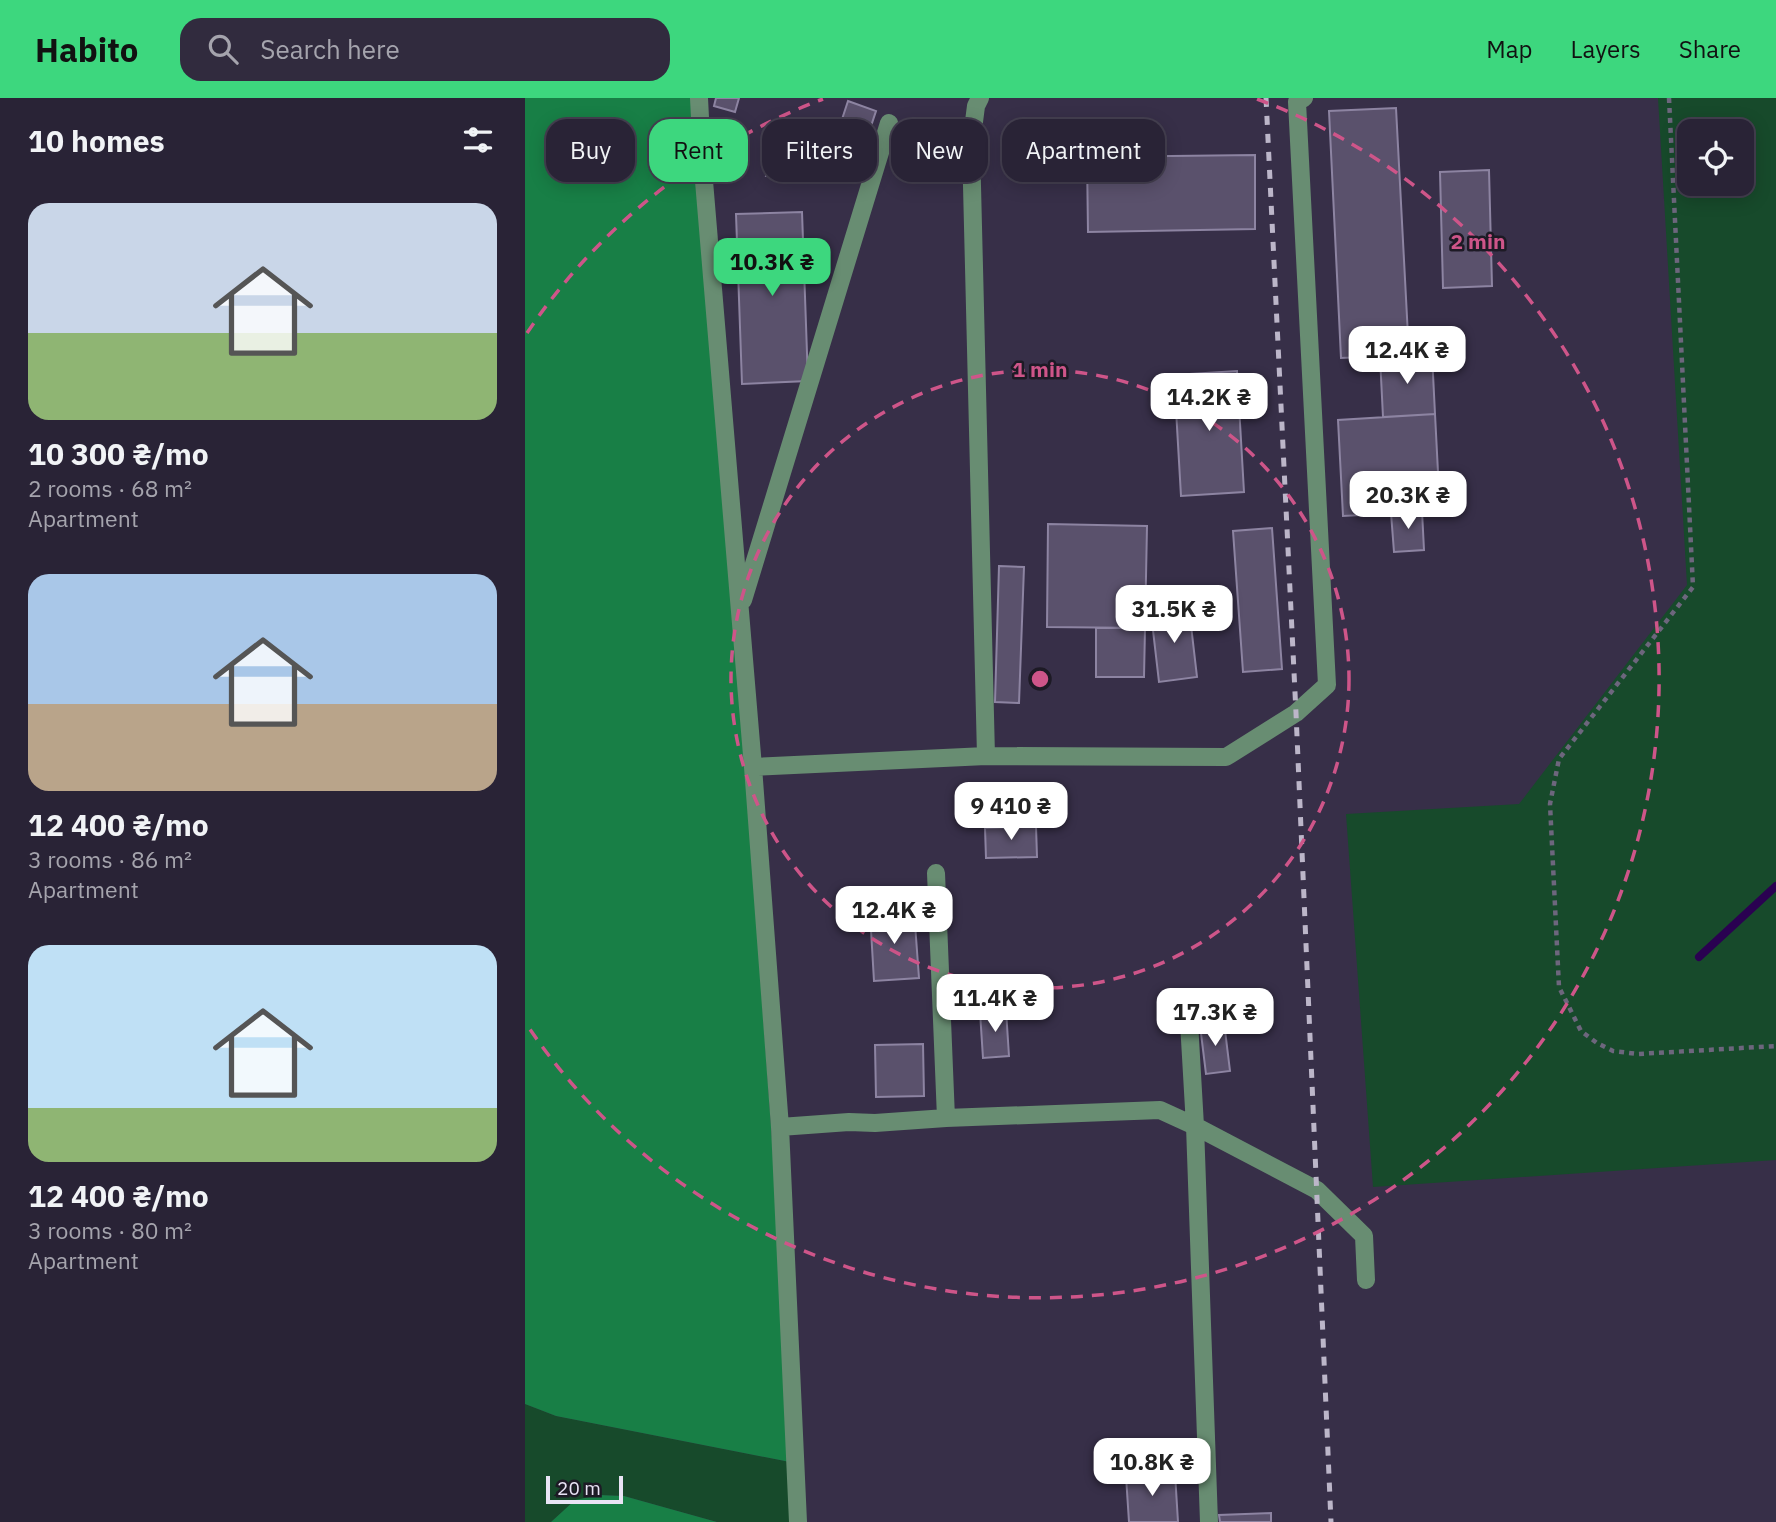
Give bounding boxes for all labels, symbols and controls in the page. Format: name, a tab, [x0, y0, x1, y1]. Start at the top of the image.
search box	[180, 18, 670, 81]
text: Habito	[35, 28, 138, 71]
icon: search	[204, 30, 242, 68]
text: Search here	[260, 32, 400, 66]
text: Map	[1486, 33, 1533, 65]
text: Layers	[1571, 33, 1641, 65]
text: Share	[1679, 33, 1741, 65]
chip: Buy	[546, 119, 635, 182]
chip: Rent	[649, 119, 748, 182]
chip: Filters	[762, 119, 877, 182]
chip: New	[891, 119, 988, 182]
chip: Apartment	[1002, 119, 1165, 182]
map controls	[1677, 119, 1754, 196]
button: locate	[1677, 119, 1754, 196]
text: 10 homes	[28, 121, 165, 160]
icon: filters	[459, 121, 497, 159]
text: 2 min	[1451, 227, 1505, 255]
pin: 10.3K ₴	[707, 238, 837, 298]
text: 10.3K ₴	[730, 246, 814, 276]
icon: home	[200, 248, 326, 374]
pin: 12.4K ₴	[1342, 327, 1472, 386]
text: 12.4K ₴	[1365, 334, 1449, 364]
text: 1 min	[1013, 355, 1067, 383]
pin: 14.2K ₴	[1144, 374, 1274, 433]
text: 14.2K ₴	[1167, 381, 1251, 411]
text: 10 300 ₴/mo	[28, 434, 209, 473]
pin: 20.3K ₴	[1343, 472, 1473, 531]
text: 2 rooms · 68 m²	[28, 473, 192, 503]
text: 20.3K ₴	[1366, 479, 1450, 509]
text: Apartment	[28, 503, 139, 533]
pin: 31.5K ₴	[1109, 586, 1239, 645]
text: 31.5K ₴	[1132, 593, 1216, 623]
icon: home	[200, 619, 326, 745]
centre of rings	[1028, 667, 1052, 691]
pin: 9 410 ₴	[946, 782, 1076, 842]
text: 9 410 ₴	[971, 790, 1051, 820]
text: 12 400 ₴/mo	[28, 805, 209, 844]
text: 3 rooms · 86 m²	[28, 844, 192, 874]
text: Apartment	[28, 874, 139, 904]
pin: 12.4K ₴	[829, 886, 959, 946]
text: 12.4K ₴	[852, 894, 936, 924]
pin: 11.4K ₴	[930, 974, 1060, 1034]
text: 11.4K ₴	[953, 982, 1037, 1012]
pin: 17.3K ₴	[1150, 988, 1280, 1048]
icon: home	[200, 990, 326, 1116]
text: 17.3K ₴	[1173, 996, 1257, 1026]
text: 12 400 ₴/mo	[28, 1176, 209, 1215]
text: 3 rooms · 80 m²	[28, 1215, 192, 1245]
text: Apartment	[28, 1245, 139, 1275]
pin: 10.8K ₴	[1087, 1438, 1217, 1498]
text: 10.8K ₴	[1110, 1446, 1194, 1476]
scale bar	[546, 1473, 623, 1505]
text: 20 m	[557, 1476, 601, 1500]

